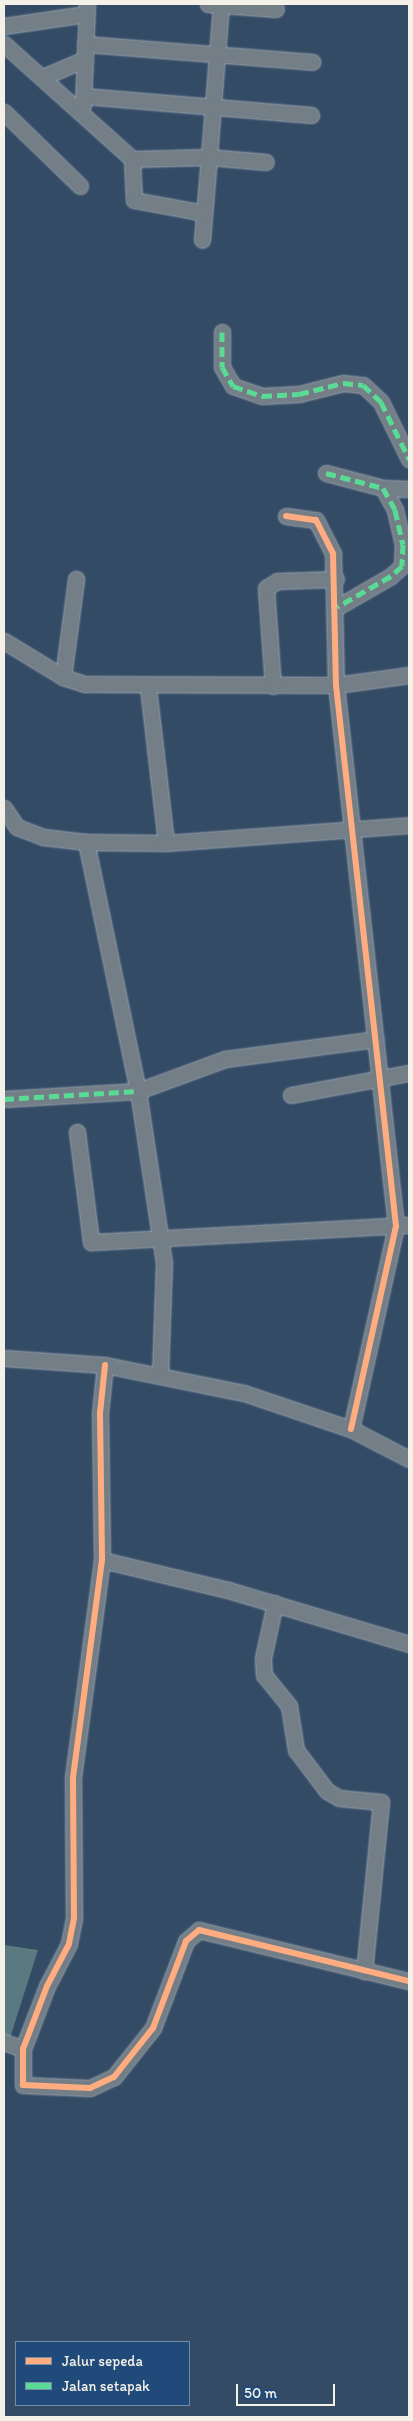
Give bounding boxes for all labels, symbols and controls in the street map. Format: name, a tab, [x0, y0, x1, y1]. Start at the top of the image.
legend	[15, 2341, 190, 2406]
text: Jalur sepeda	[62, 2352, 143, 2370]
scale bar	[238, 2374, 337, 2406]
text: Jalan setapak	[62, 2377, 150, 2395]
text: 50 m	[244, 2384, 277, 2402]

